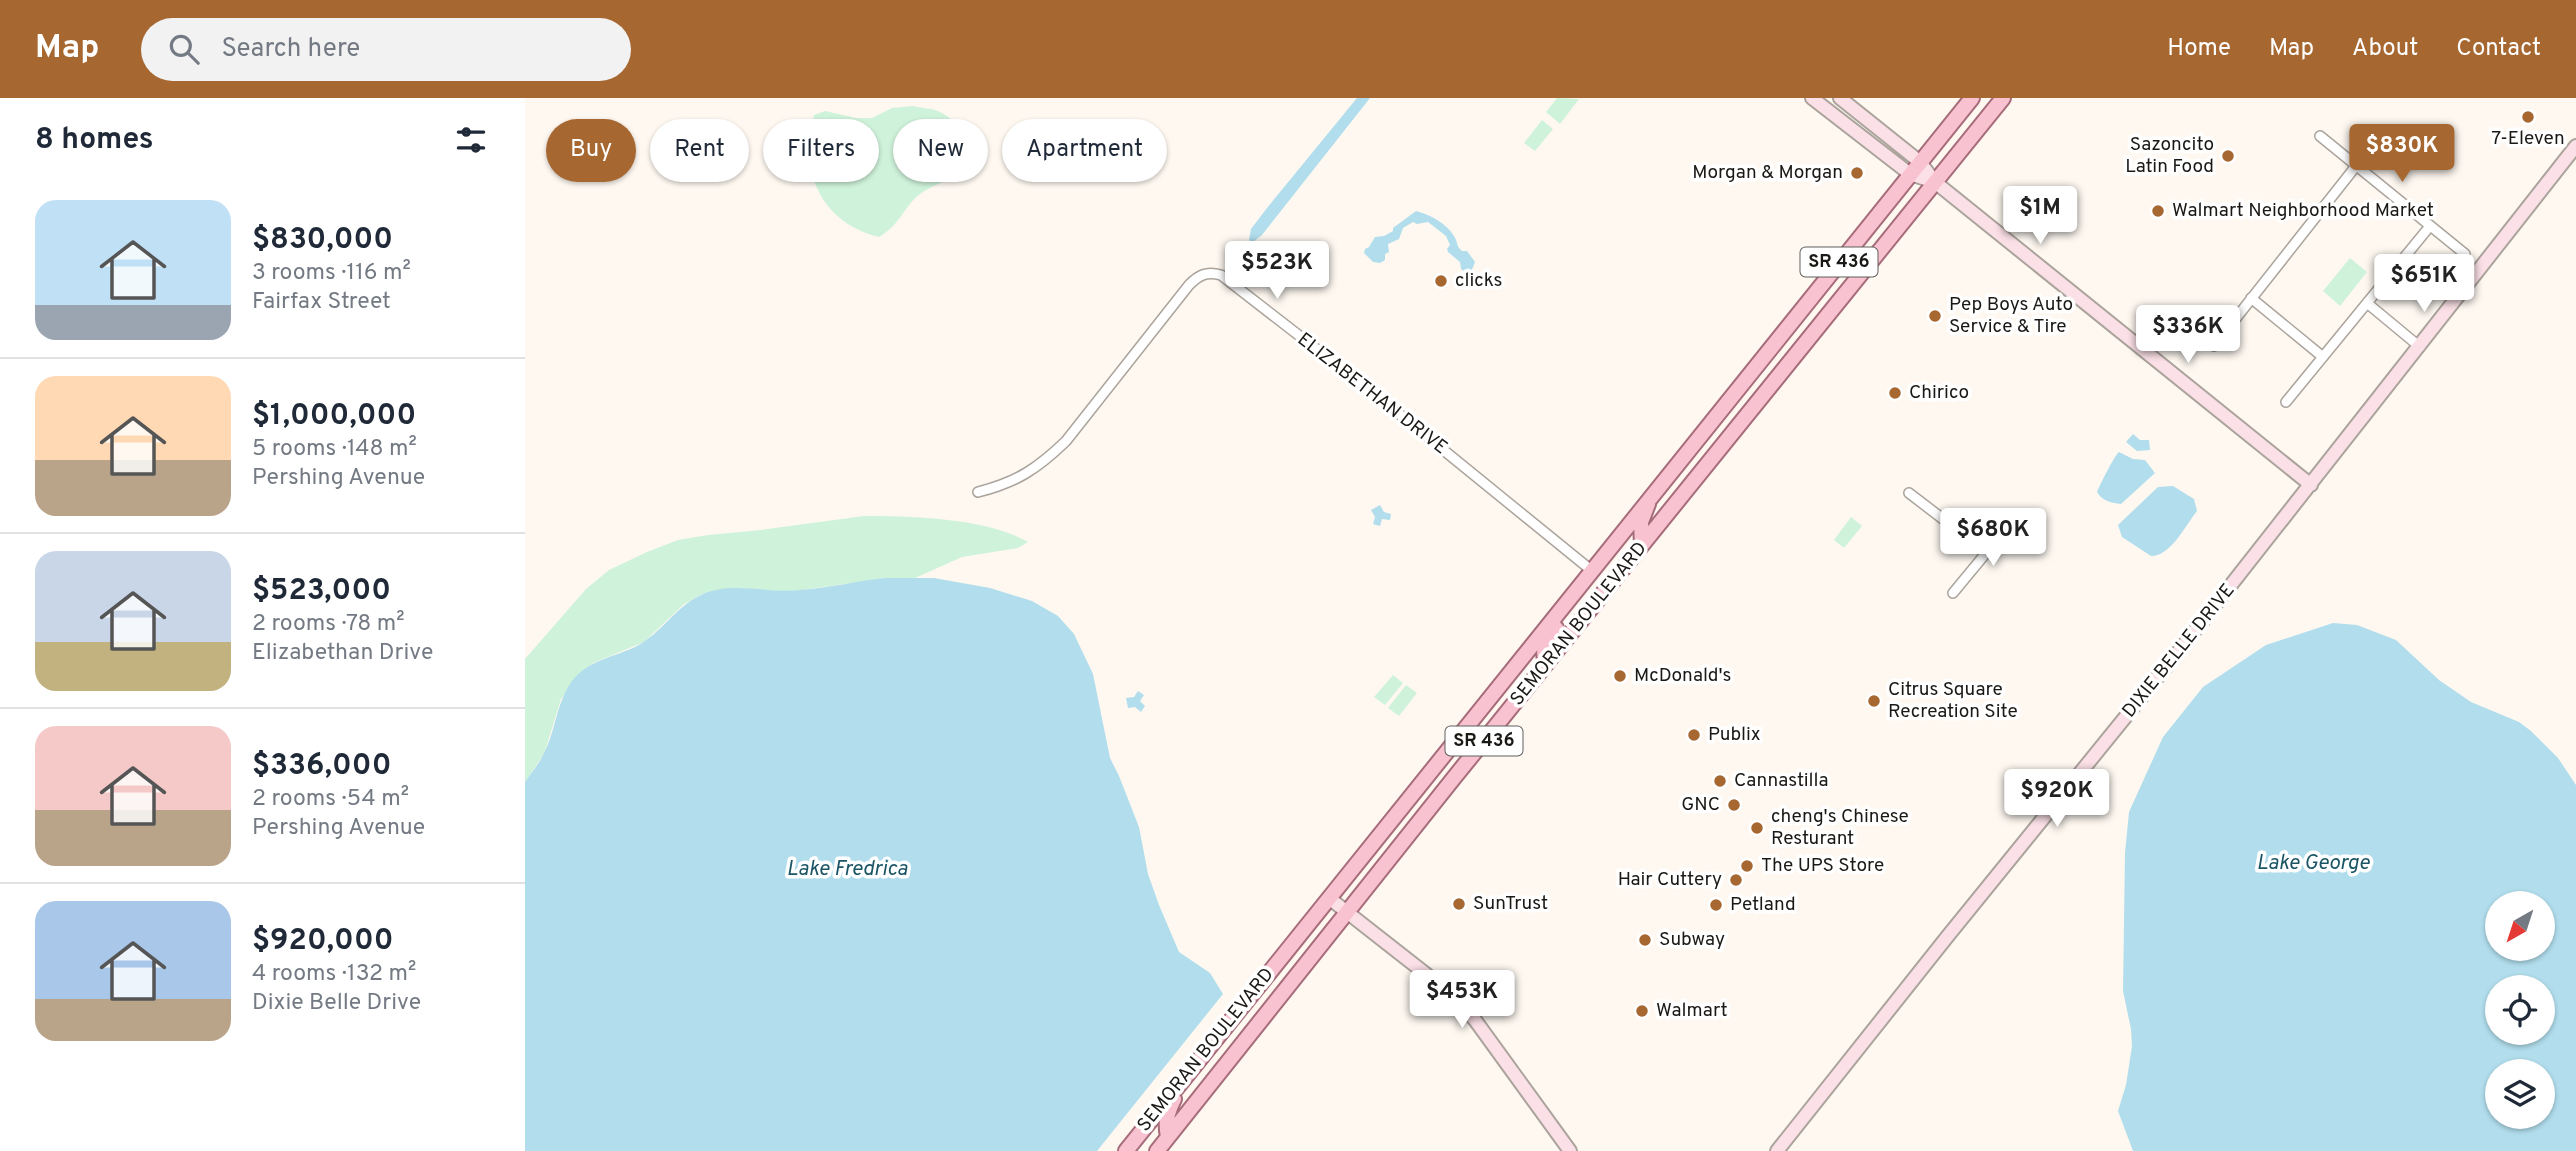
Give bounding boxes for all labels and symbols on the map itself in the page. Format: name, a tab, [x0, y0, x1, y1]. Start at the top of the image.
marker: 7-Eleven	[2520, 109, 2536, 125]
pin: $830K	[2353, 125, 2451, 184]
place label: 7-Eleven	[2491, 127, 2565, 151]
place label: Sazoncito Latin Food	[2125, 133, 2214, 179]
marker: Sazoncito Latin Food	[2220, 148, 2236, 164]
place label: Morgan & Morgan	[1692, 161, 1843, 185]
marker: Morgan & Morgan	[1849, 165, 1865, 181]
pin: $1M	[2006, 186, 2074, 246]
place label: Walmart Neighborhood Market	[2172, 199, 2434, 223]
marker: Walmart Neighborhood Market	[2150, 203, 2166, 219]
pin: $523K	[1228, 242, 1326, 301]
road number: SR 436	[1801, 247, 1877, 276]
pin: $651K	[2375, 254, 2473, 314]
place label: clicks	[1455, 269, 1502, 293]
marker: clicks	[1433, 273, 1449, 289]
place label: Pep Boys Auto Service & Tire	[1949, 293, 2073, 339]
pin: $336K	[2139, 306, 2237, 365]
marker: Pep Boys Auto Service & Tire	[1927, 308, 1943, 324]
street label: ELIZABETHAN DRIVE	[1292, 328, 1452, 460]
place label: Chirico	[1909, 381, 1969, 405]
marker: Chirico	[1887, 385, 1903, 401]
pin: $680K	[1944, 508, 2042, 568]
street label: SEMORAN BOULEVARD	[1505, 537, 1653, 711]
street label: DIXIE BELLE DRIVE	[2118, 579, 2240, 723]
place label: McDonald's	[1634, 664, 1732, 688]
marker: McDonald's	[1612, 668, 1628, 684]
place label: Citrus Square Recreation Site	[1888, 678, 2018, 724]
marker: Citrus Square Recreation Site	[1866, 693, 1882, 709]
place label: Publix	[1708, 723, 1761, 747]
road number: SR 436	[1445, 726, 1523, 756]
marker: Publix	[1686, 727, 1702, 743]
place label: Cannastilla	[1734, 769, 1829, 793]
pin: $920K	[2008, 770, 2106, 829]
marker: Cannastilla	[1712, 773, 1728, 789]
place label: GNC	[1681, 793, 1720, 817]
marker: GNC	[1726, 797, 1742, 813]
place label: cheng's Chinese Resturant	[1771, 805, 1909, 851]
marker: cheng's Chinese Resturant	[1749, 820, 1765, 836]
water label: Lake George	[2256, 850, 2371, 877]
place label: The UPS Store	[1761, 854, 1884, 878]
water label: Lake Fredrica	[786, 856, 908, 883]
marker: The UPS Store	[1739, 858, 1755, 874]
place label: Hair Cuttery	[1618, 868, 1722, 892]
marker: Hair Cuttery	[1728, 872, 1744, 888]
north arrow	[2485, 891, 2555, 961]
place label: SunTrust	[1473, 892, 1548, 916]
place label: Petland	[1730, 893, 1796, 917]
marker: SunTrust	[1451, 896, 1467, 912]
marker: Petland	[1708, 897, 1724, 913]
place label: Subway	[1659, 928, 1725, 952]
marker: Subway	[1637, 932, 1653, 948]
street label: SEMORAN BOULEVARD	[1132, 963, 1280, 1137]
pin: $453K	[1413, 970, 1511, 1030]
place label: Walmart	[1656, 999, 1728, 1023]
marker: Walmart	[1634, 1003, 1650, 1019]

